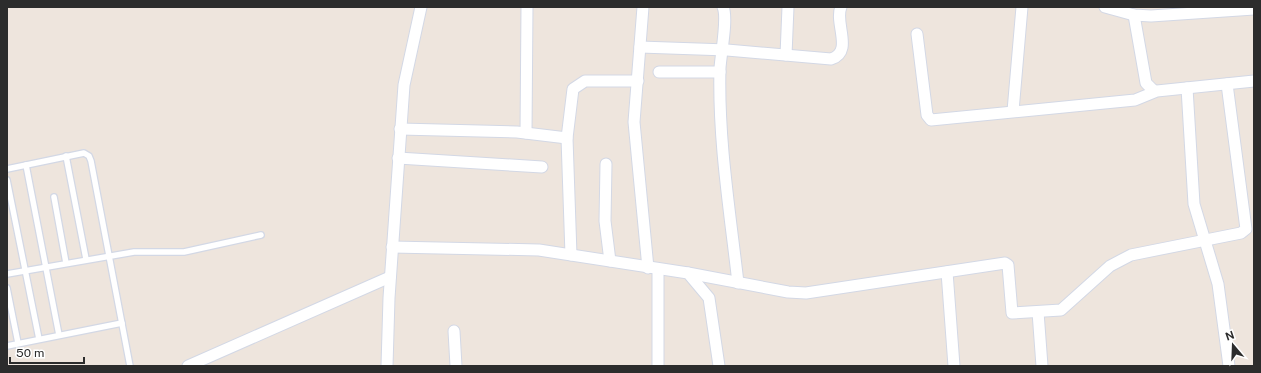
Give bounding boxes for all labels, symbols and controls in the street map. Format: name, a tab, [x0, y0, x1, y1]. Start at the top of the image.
north arrow	[1213, 325, 1253, 365]
text: N	[1224, 328, 1236, 343]
scale bar	[10, 339, 84, 365]
text: 50 m	[16, 346, 44, 360]

